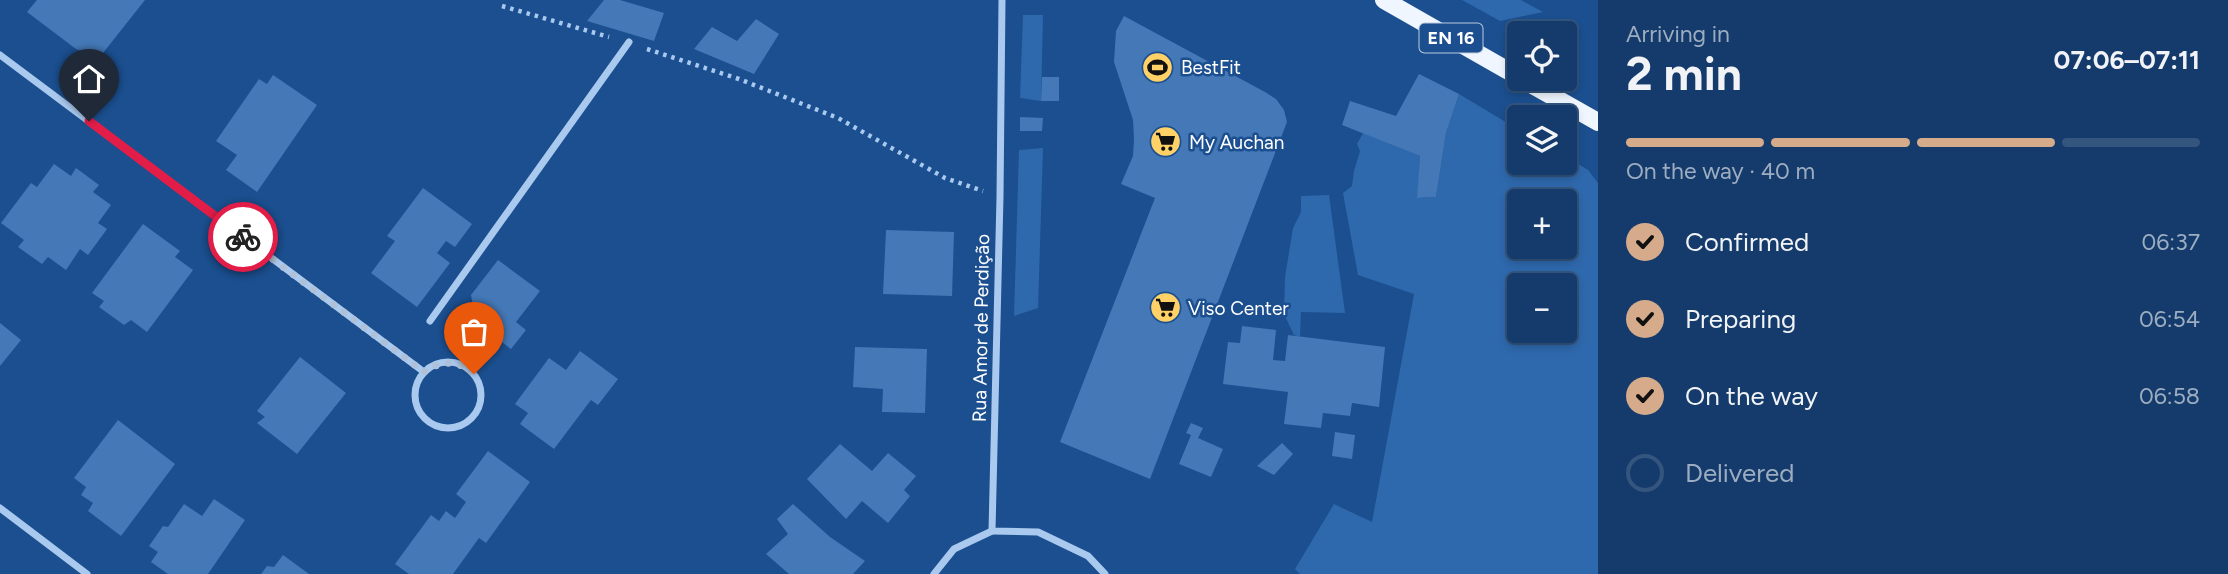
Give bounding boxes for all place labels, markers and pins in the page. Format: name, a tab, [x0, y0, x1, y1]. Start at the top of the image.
pin	[59, 49, 119, 121]
sports icon: BestFit	[1141, 50, 1175, 84]
place label: BestFit	[1181, 56, 1241, 79]
supermarket icon: My Auchan	[1149, 125, 1183, 159]
place label: My Auchan	[1189, 131, 1284, 154]
supermarket icon: Viso Center	[1148, 291, 1182, 325]
place label: Viso Center	[1188, 297, 1289, 320]
pin	[444, 302, 504, 374]

